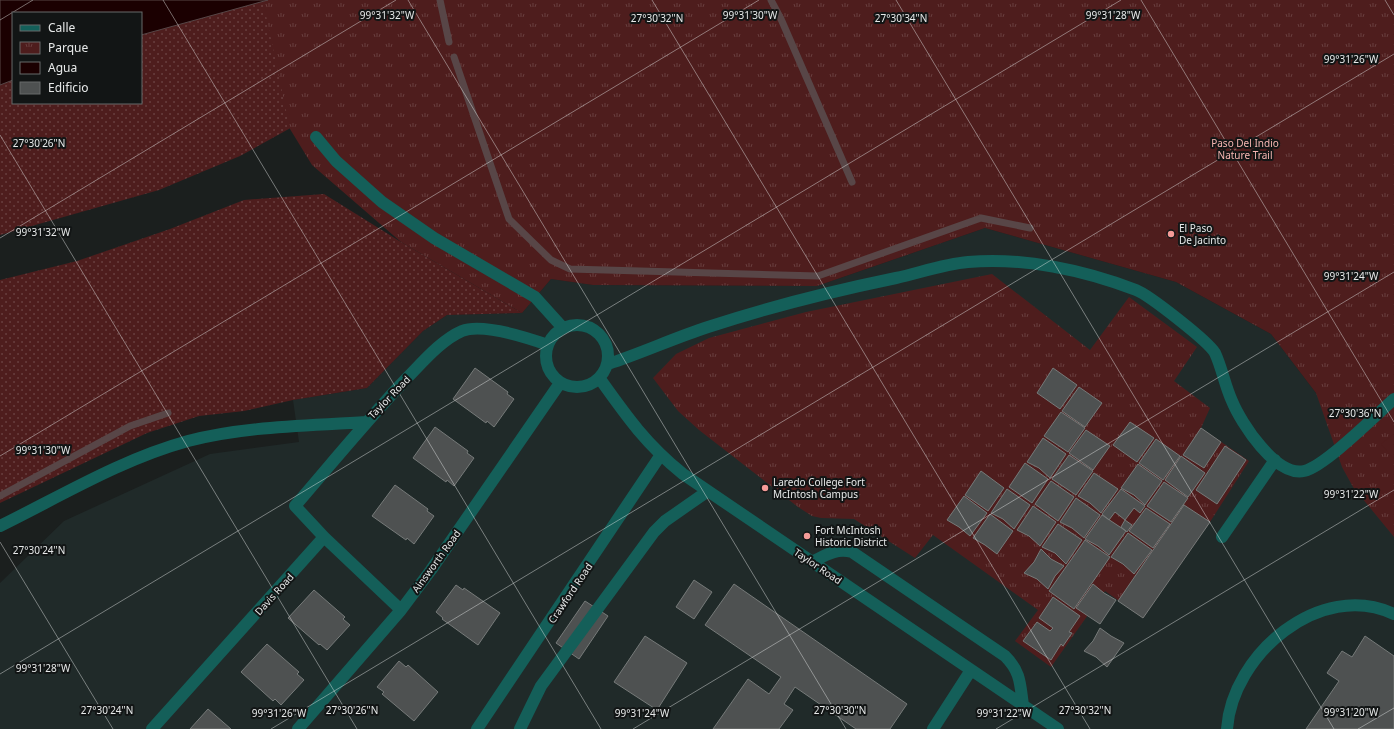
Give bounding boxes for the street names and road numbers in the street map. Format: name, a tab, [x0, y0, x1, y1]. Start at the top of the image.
street label: Taylor Road	[365, 372, 413, 422]
street label: Ainsworth Road	[408, 527, 464, 595]
street label: Taylor Road	[791, 545, 845, 587]
street label: Crawford Road	[545, 560, 595, 626]
street label: Davis Road	[251, 570, 297, 618]

